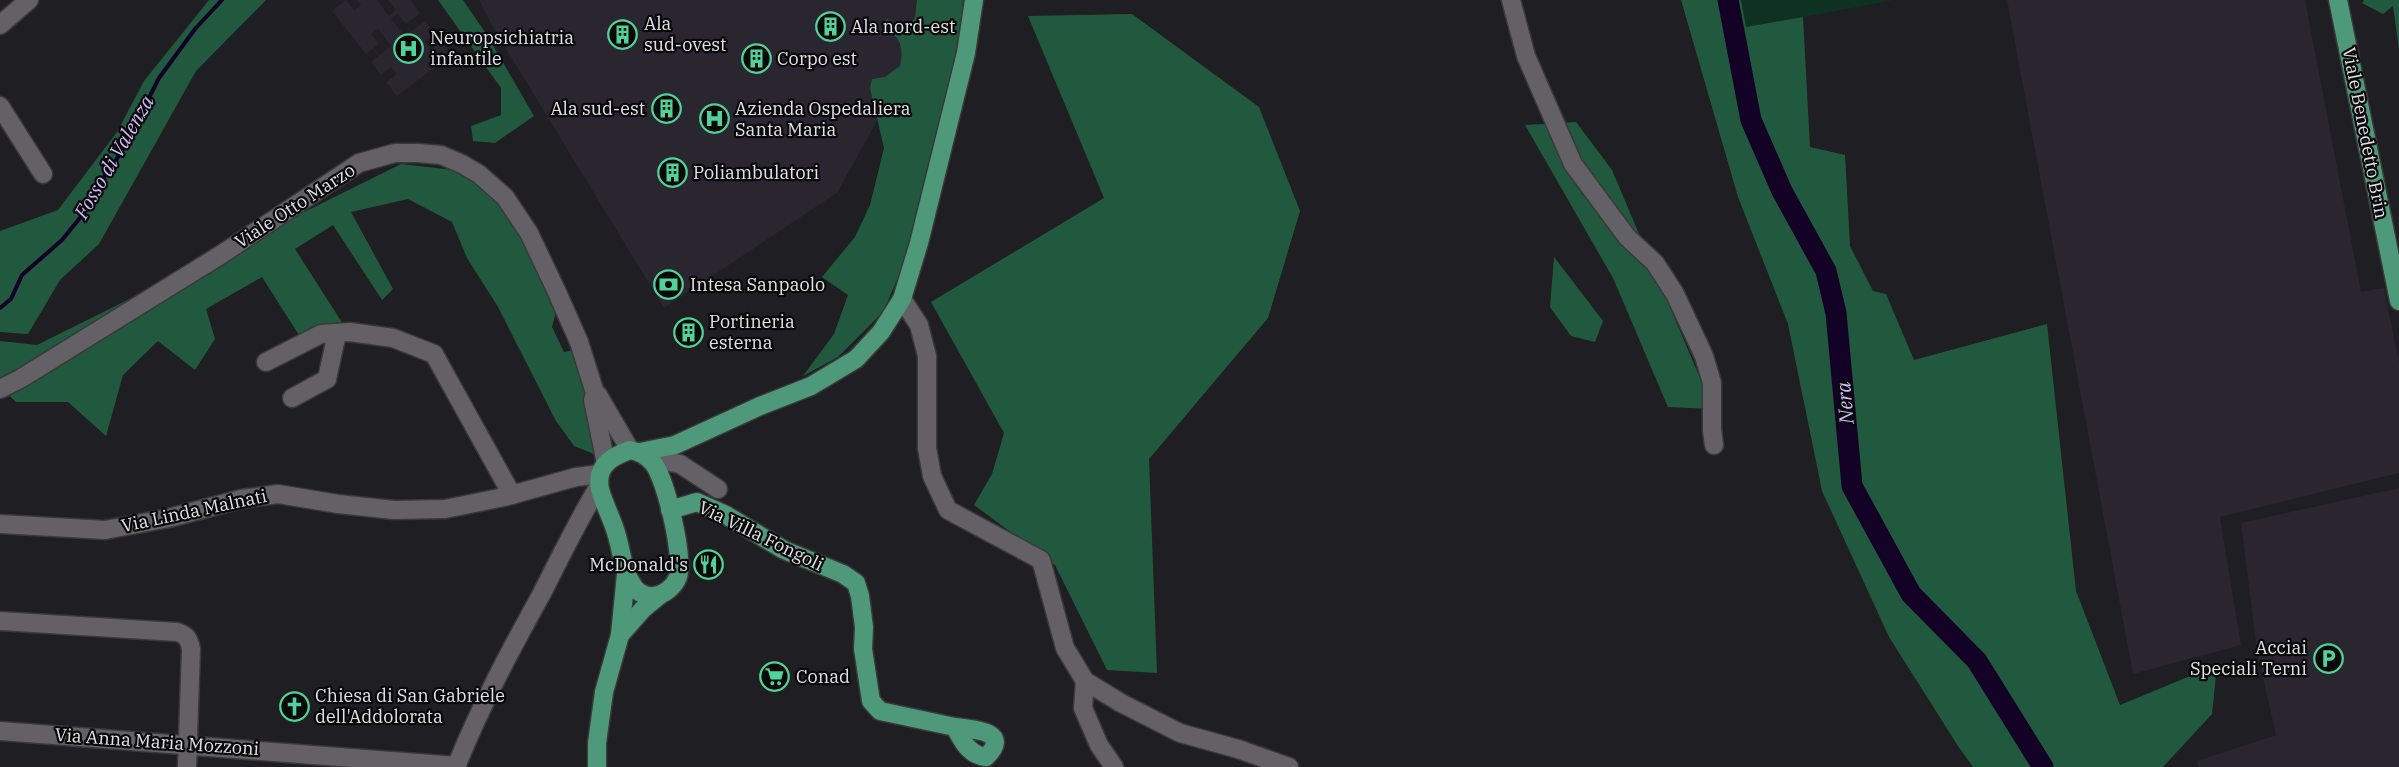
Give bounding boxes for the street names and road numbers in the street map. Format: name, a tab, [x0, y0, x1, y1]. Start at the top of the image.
street label: Viale Benedetto Brin	[2338, 45, 2393, 221]
street label: Viale Otto Marzo	[230, 158, 359, 253]
street label: Via Linda Malnati	[119, 484, 269, 537]
street label: Via Villa Fongoli	[695, 495, 828, 576]
street label: Via Anna Maria Mozzoni	[54, 723, 260, 760]

